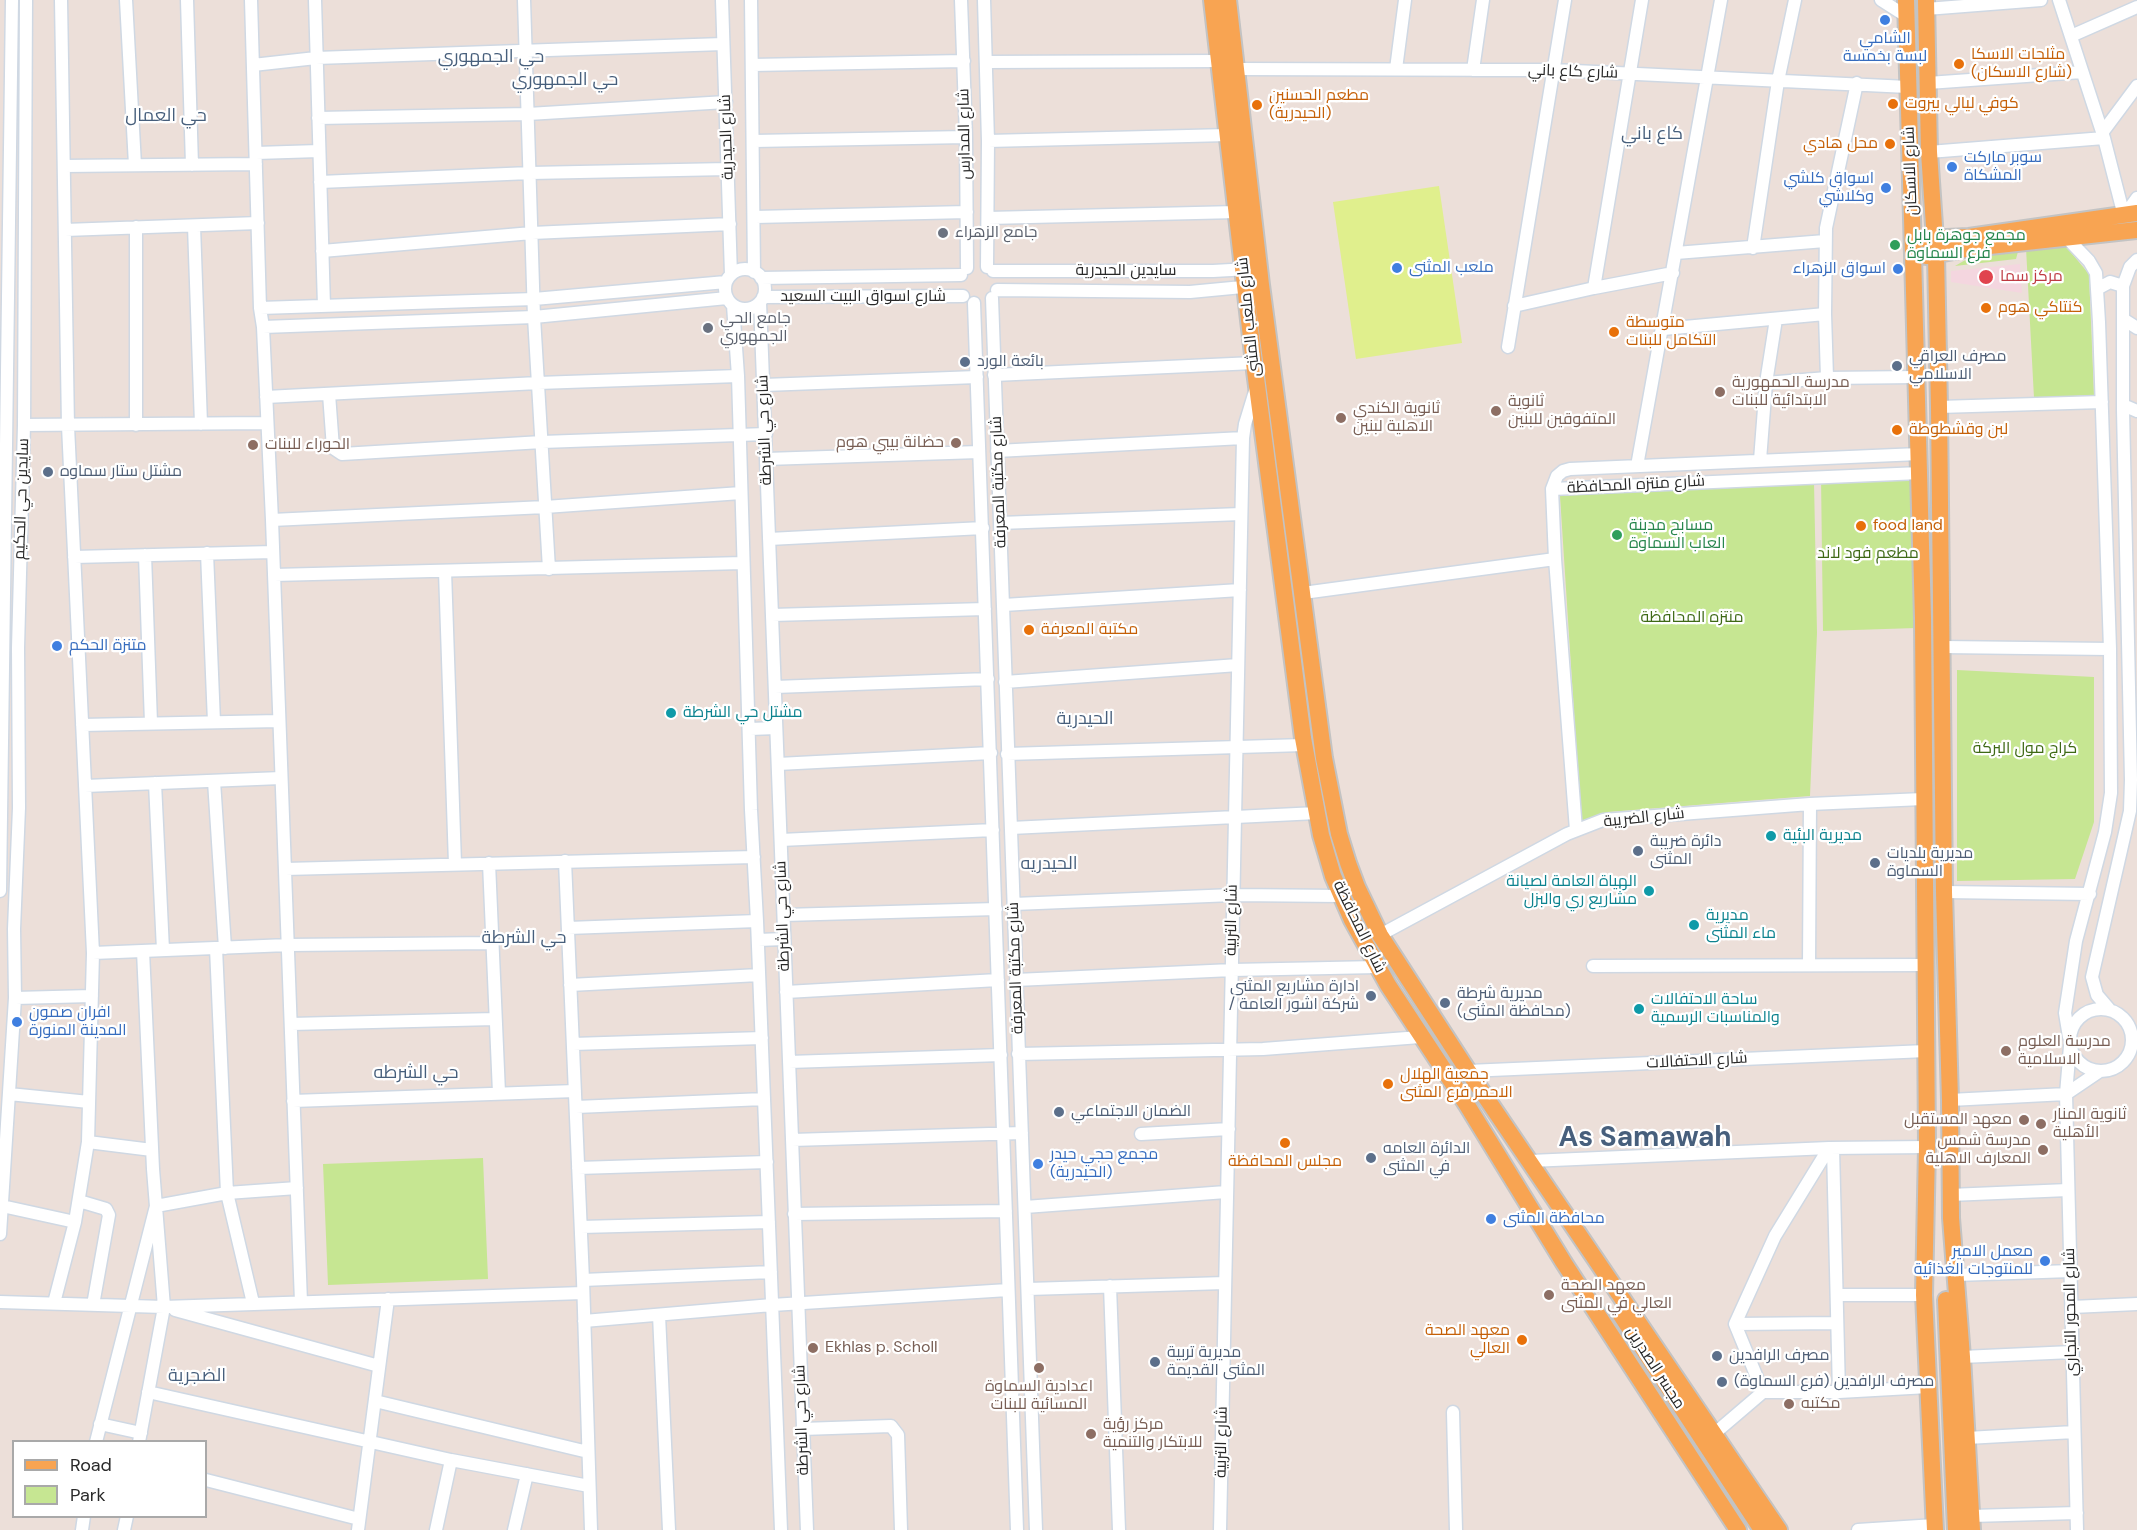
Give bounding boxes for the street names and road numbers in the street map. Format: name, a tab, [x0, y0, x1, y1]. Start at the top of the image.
street label: شارع كاع باني	[1527, 61, 1619, 83]
street label: شارع المدارس	[955, 88, 975, 180]
street label: شارع الحيدرية	[716, 94, 738, 180]
street label: شارع الاسكان	[1900, 126, 1922, 216]
street label: شارع ملعب المثنى	[1233, 256, 1265, 378]
street label: سايدين الحيدرية	[1075, 261, 1177, 281]
street label: شارع اسواق البيت السعيد	[780, 287, 946, 307]
street label: شارع حي الشرطة	[753, 374, 777, 486]
street label: شارع مكتبة المعرفة	[987, 416, 1011, 548]
street label: سايدين حي الحكيم	[10, 438, 34, 560]
street label: شارع منتزه المحافظة	[1567, 472, 1705, 498]
street label: شارع الضريبة	[1603, 804, 1685, 832]
street label: شارع حي الشرطة	[771, 860, 795, 972]
street label: شارع المحافظة	[1328, 878, 1390, 976]
street label: شارع التربية	[1222, 884, 1242, 956]
street label: شارع مكتبة المعرفة	[1004, 902, 1028, 1034]
street label: شارع الاحتفالات	[1646, 1049, 1748, 1073]
street label: شارع المحور التجاري	[2060, 1248, 2082, 1376]
street label: مجسر الصدرين	[1621, 1323, 1689, 1413]
street label: شارع حي الشرطة	[790, 1364, 814, 1476]
street label: شارع التربية	[1212, 1406, 1232, 1478]

